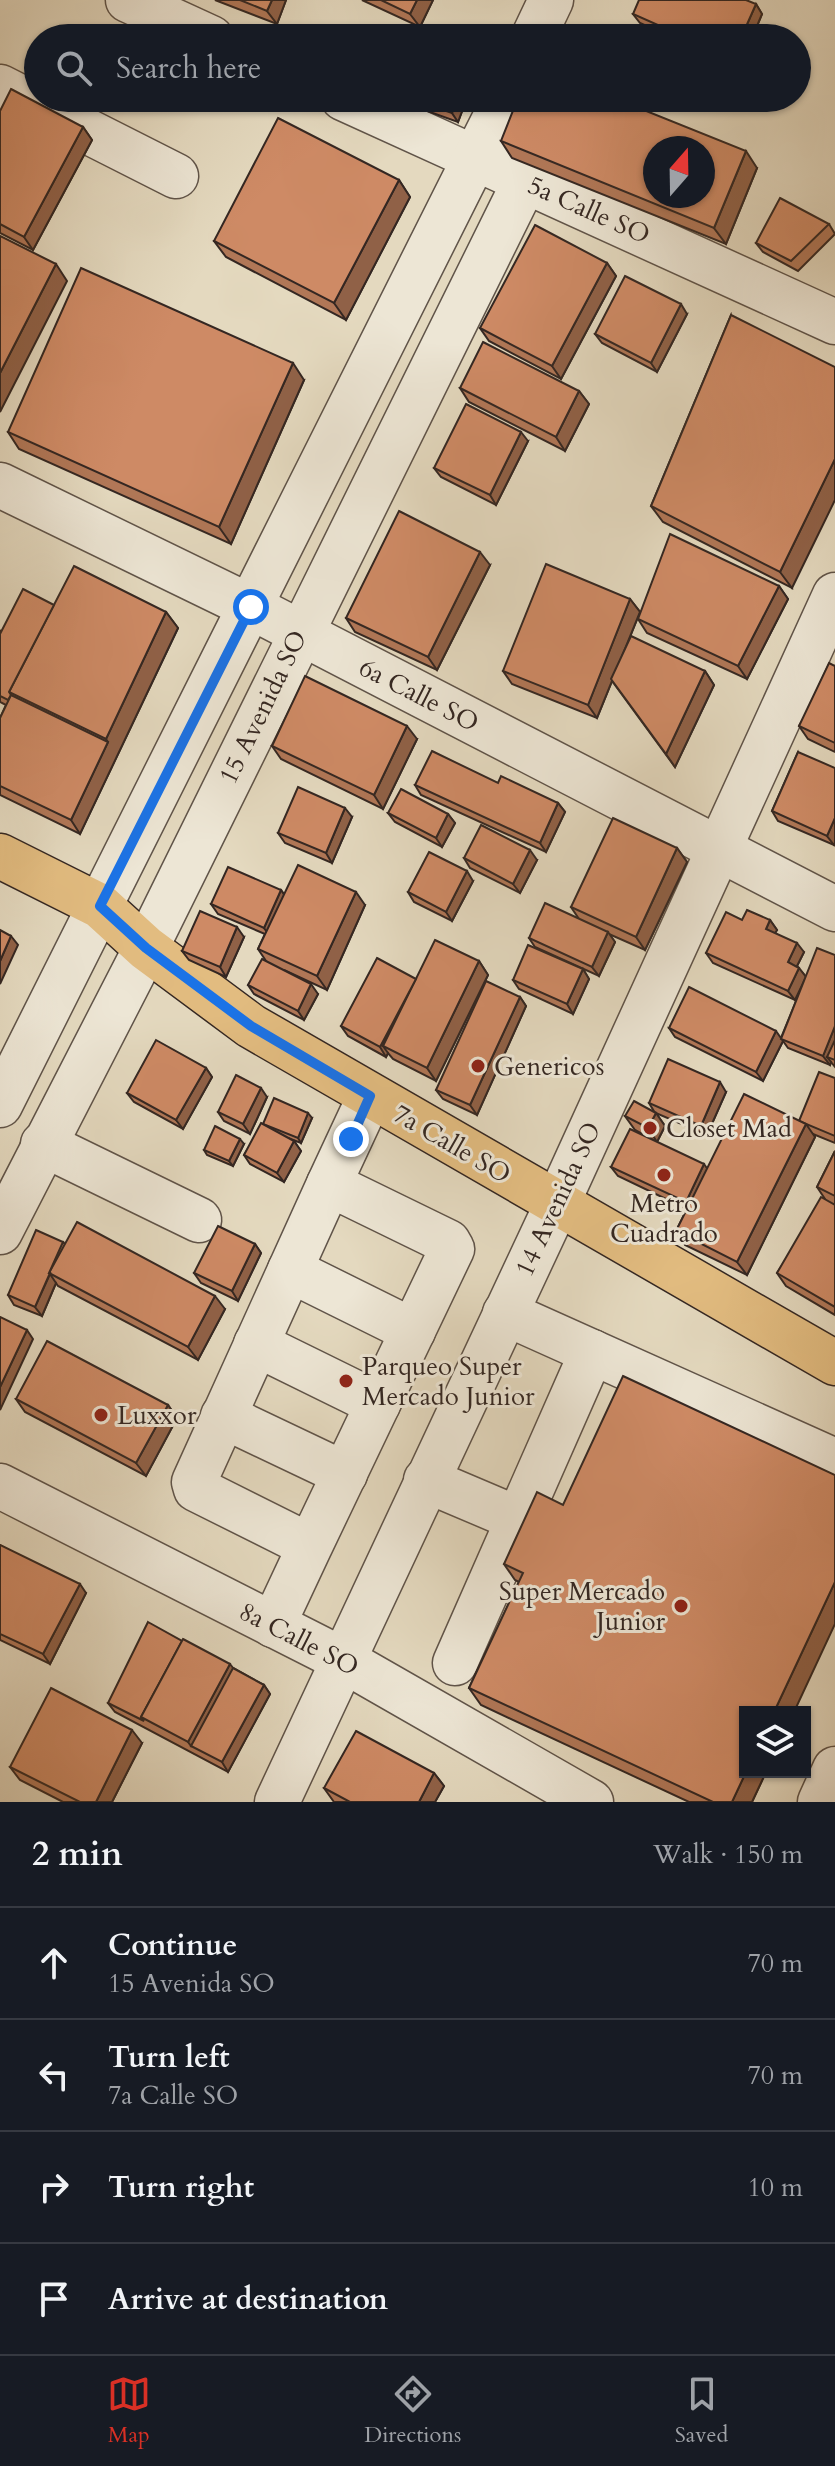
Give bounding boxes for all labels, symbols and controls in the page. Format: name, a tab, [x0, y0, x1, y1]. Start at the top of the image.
search box	[24, 24, 811, 112]
icon: search	[52, 46, 96, 90]
text: Search here	[116, 48, 261, 89]
north arrow	[643, 136, 715, 208]
street label: 5a Calle SO	[522, 168, 656, 252]
route start	[233, 589, 269, 625]
street label: 15 Avenida SO	[211, 624, 315, 790]
street label: 6a Calle SO	[353, 650, 485, 740]
place label: Genericos	[494, 1049, 604, 1084]
marker: Genericos	[469, 1057, 487, 1075]
street label: 7a Calle SO	[387, 1096, 517, 1192]
place label: Closet Mad	[666, 1111, 792, 1146]
street label: 14 Avenida SO	[507, 1116, 609, 1282]
marker: Closet Mad	[641, 1119, 659, 1137]
route end	[333, 1121, 369, 1157]
marker: Metro Cuadrado	[655, 1166, 673, 1184]
place label: Metro Cuadrado	[610, 1186, 718, 1251]
place label: Parqueo Super Mercado Junior	[362, 1349, 535, 1414]
marker: Parqueo Super Mercado Junior	[337, 1372, 355, 1390]
place label: Luxxor	[117, 1398, 197, 1433]
marker: Luxxor	[92, 1406, 110, 1424]
place label: Super Mercado Junior	[499, 1574, 666, 1639]
street label: 8a Calle SO	[233, 1594, 365, 1684]
marker: Super Mercado Junior	[672, 1597, 690, 1615]
map controls	[739, 1706, 811, 1778]
button: layers	[739, 1706, 811, 1778]
text: 2 min	[32, 1831, 123, 1877]
text: Walk · 150 m	[653, 1837, 803, 1872]
text: Continue	[108, 1925, 237, 1966]
icon: ahead	[32, 1941, 76, 1985]
text: 70 m	[747, 1946, 803, 1981]
text: 15 Avenida SO	[108, 1966, 275, 2001]
text: Turn left	[108, 2037, 230, 2078]
icon: left	[32, 2053, 76, 2097]
text: 70 m	[747, 2058, 803, 2093]
text: 7a Calle SO	[108, 2078, 238, 2113]
icon: right	[32, 2165, 76, 2209]
text: Turn right	[108, 2167, 254, 2208]
text: 10 m	[747, 2170, 803, 2205]
icon: arrive	[32, 2277, 76, 2321]
text: Arrive at destination	[108, 2279, 388, 2320]
tab: Map	[107, 2372, 151, 2450]
tab: Directions	[364, 2372, 461, 2450]
tab: Saved	[675, 2372, 728, 2450]

